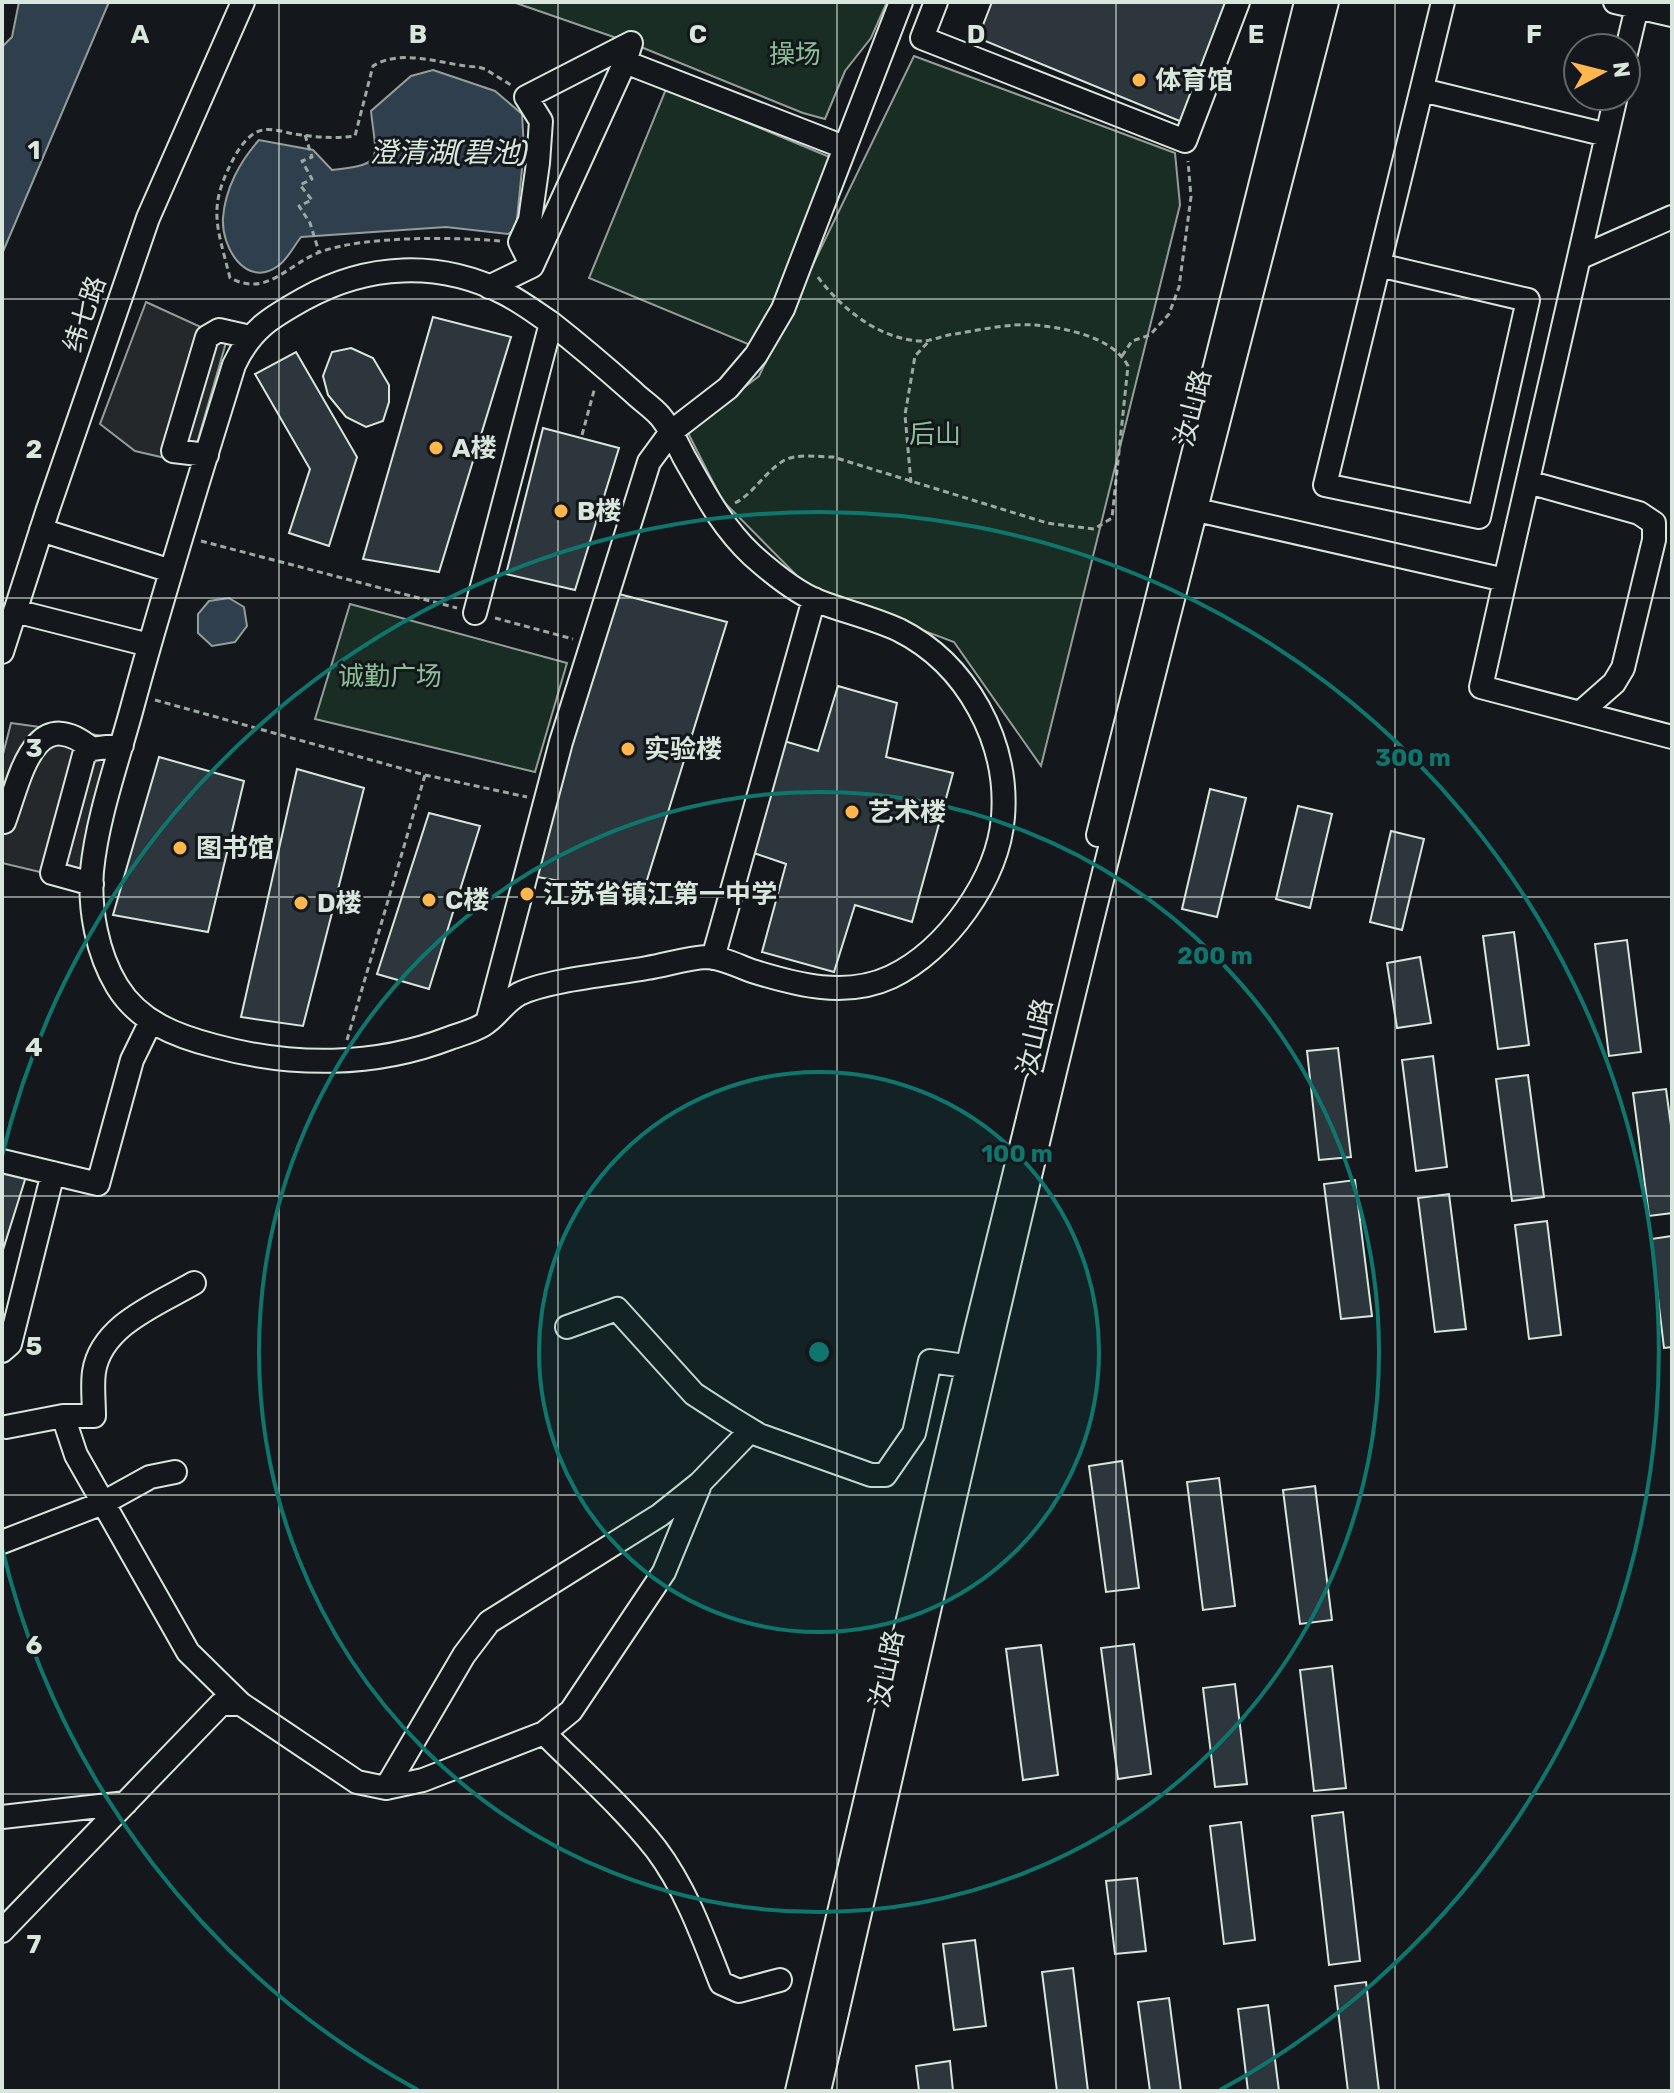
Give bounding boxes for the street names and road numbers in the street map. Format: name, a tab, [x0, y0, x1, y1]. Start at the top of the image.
street label: 纬七路	[58, 272, 112, 356]
street label: 汝山路	[1169, 366, 1217, 450]
street label: 汝山路	[1011, 996, 1059, 1078]
street label: 汝山路	[864, 1628, 910, 1710]

